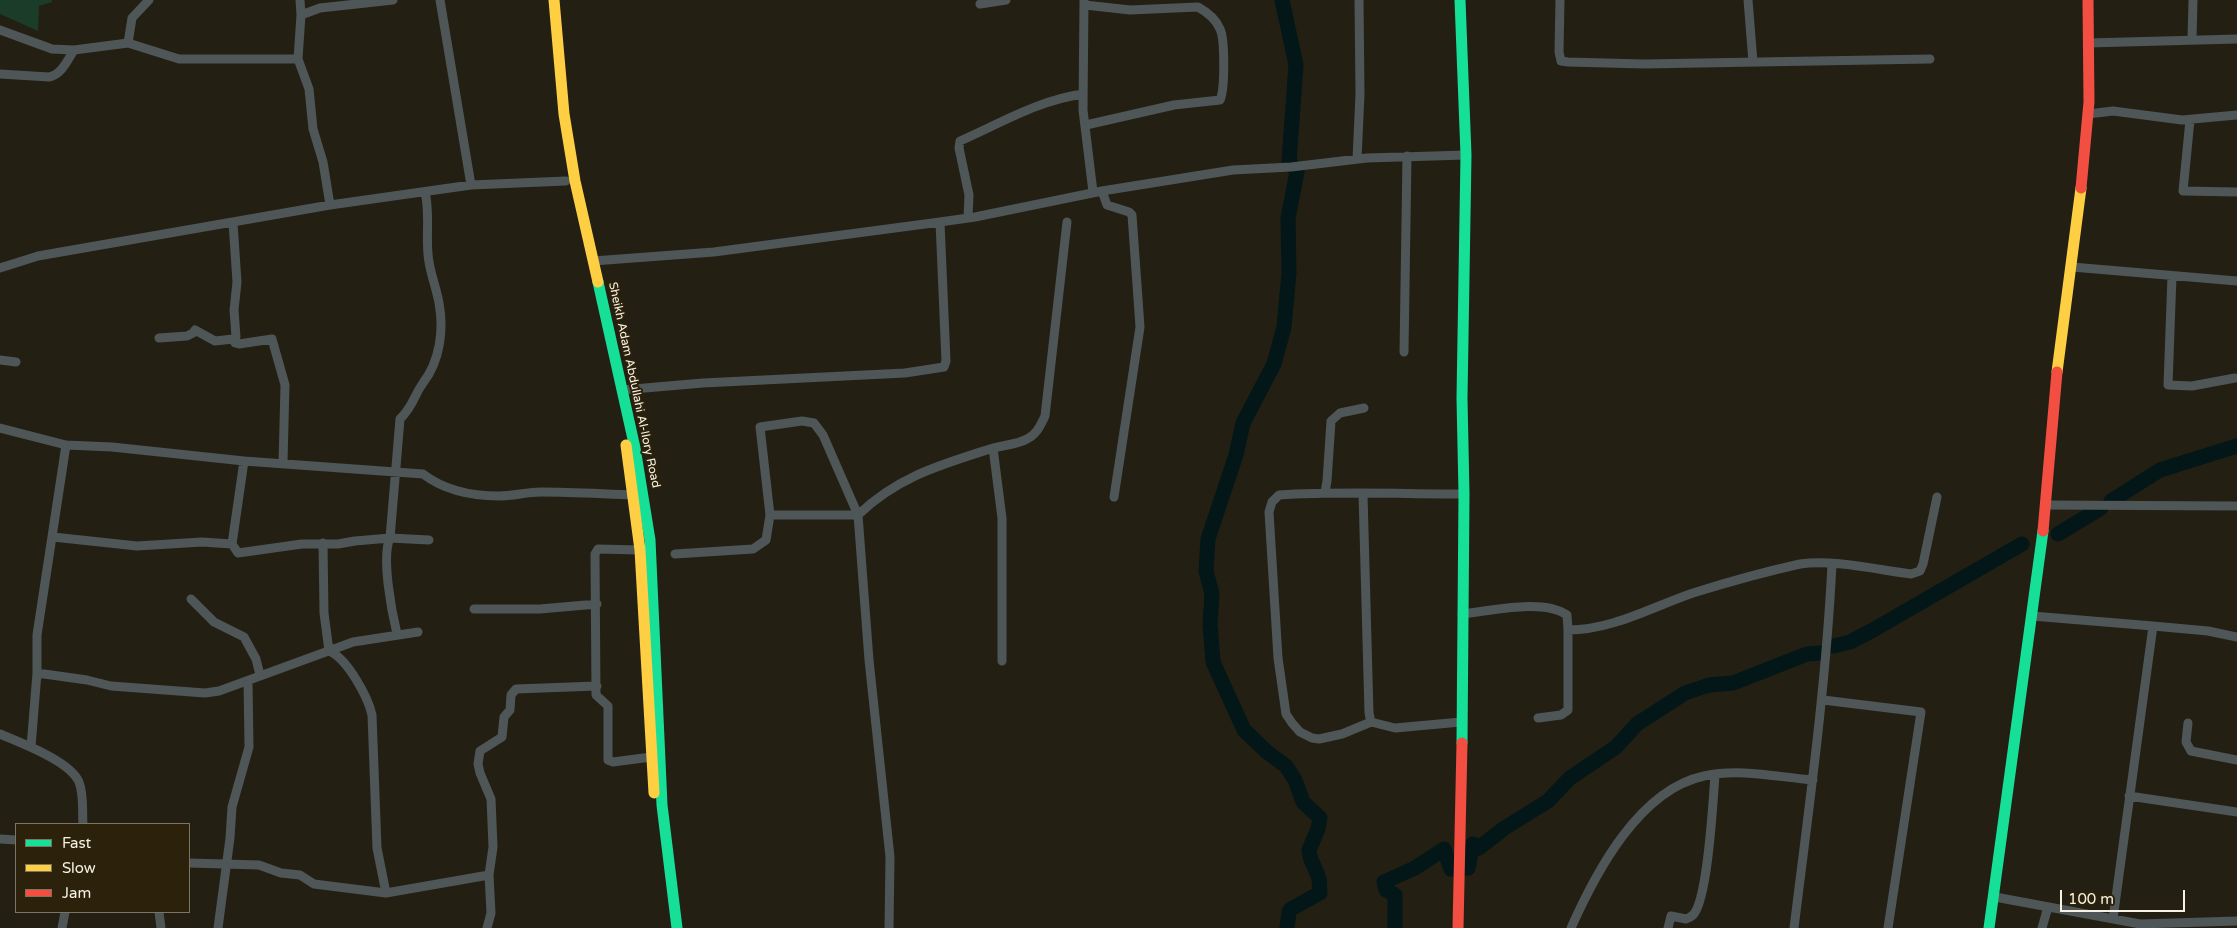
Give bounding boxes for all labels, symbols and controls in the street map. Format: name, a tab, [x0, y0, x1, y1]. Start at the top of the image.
street label: Sheikh Adam Abdullahi Al-Ilory Road	[605, 281, 663, 489]
legend	[15, 823, 190, 913]
text: Fast	[62, 834, 91, 852]
text: Slow	[62, 859, 96, 877]
scale bar	[2062, 880, 2187, 912]
text: Jam	[62, 884, 91, 902]
text: 100 m	[2068, 890, 2114, 908]

